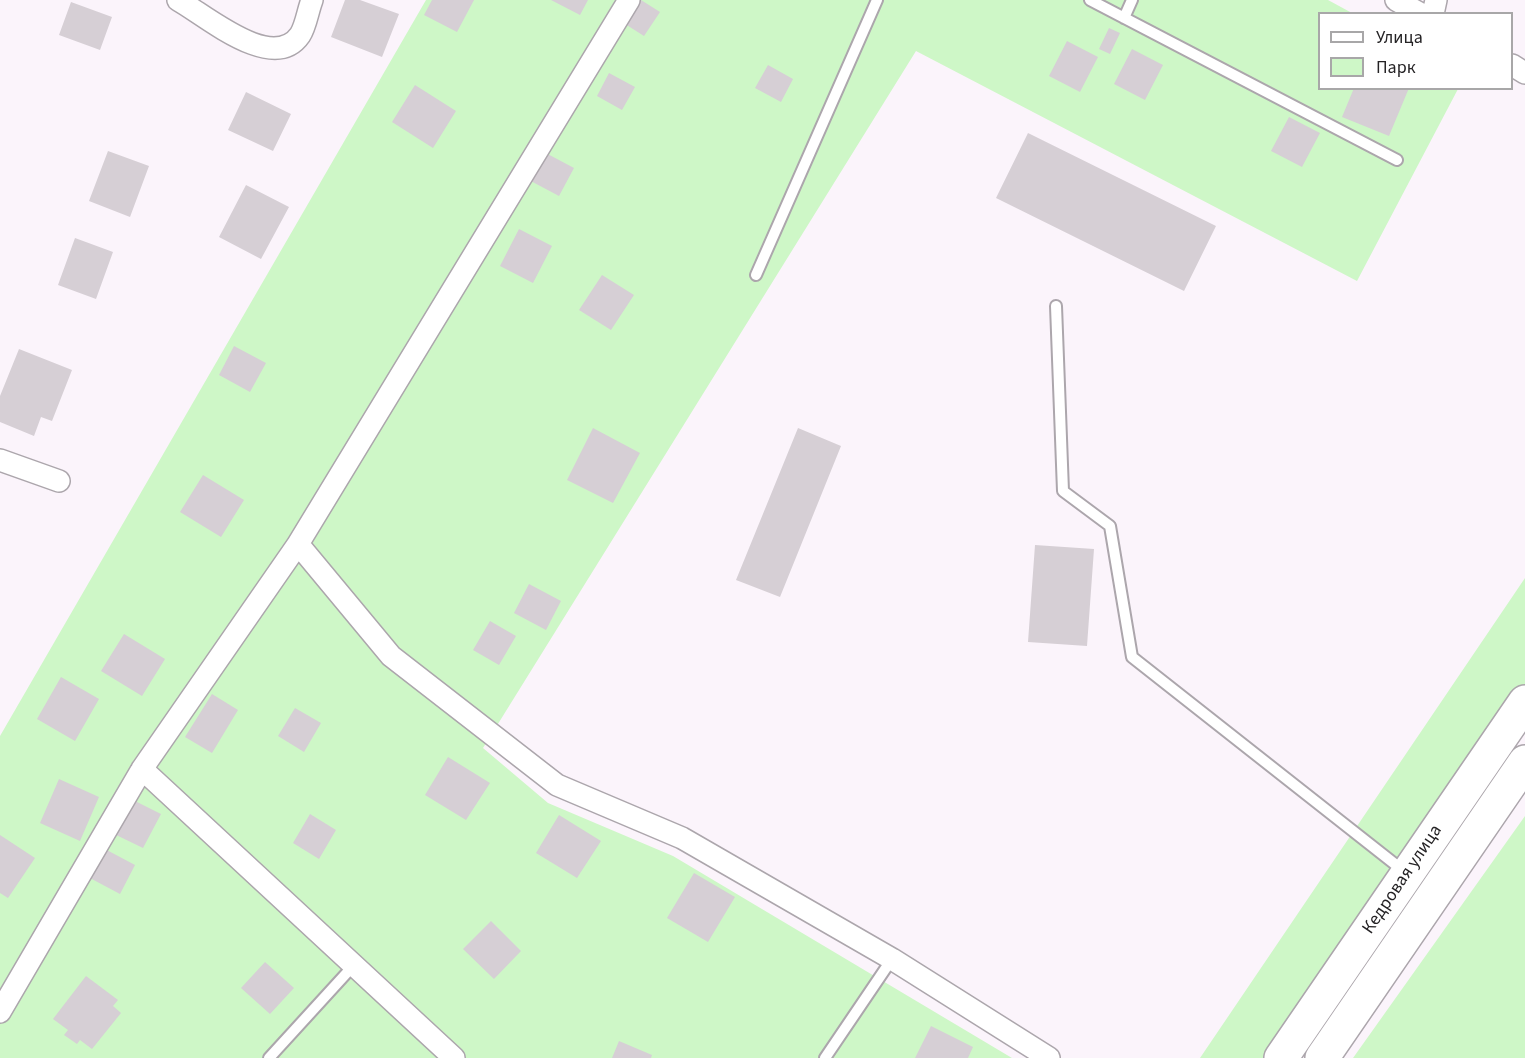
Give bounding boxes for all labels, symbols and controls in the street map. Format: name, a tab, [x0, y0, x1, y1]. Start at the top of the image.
legend	[1318, 12, 1513, 90]
text: Улица	[1376, 25, 1423, 50]
text: Парк	[1376, 55, 1416, 80]
street label: Кедровая улица	[1359, 821, 1447, 939]

